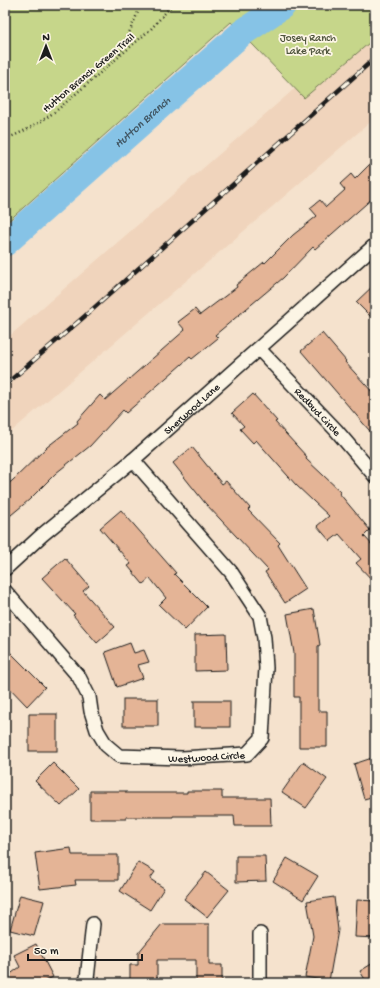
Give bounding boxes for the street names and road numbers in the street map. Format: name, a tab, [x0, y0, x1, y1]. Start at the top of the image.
street label: Hutton Branch Green Trail	[41, 31, 138, 115]
street label: Sherwood Lane	[162, 382, 223, 438]
street label: Redbud Circle	[291, 386, 343, 439]
street label: Westwood Circle	[168, 750, 246, 766]

